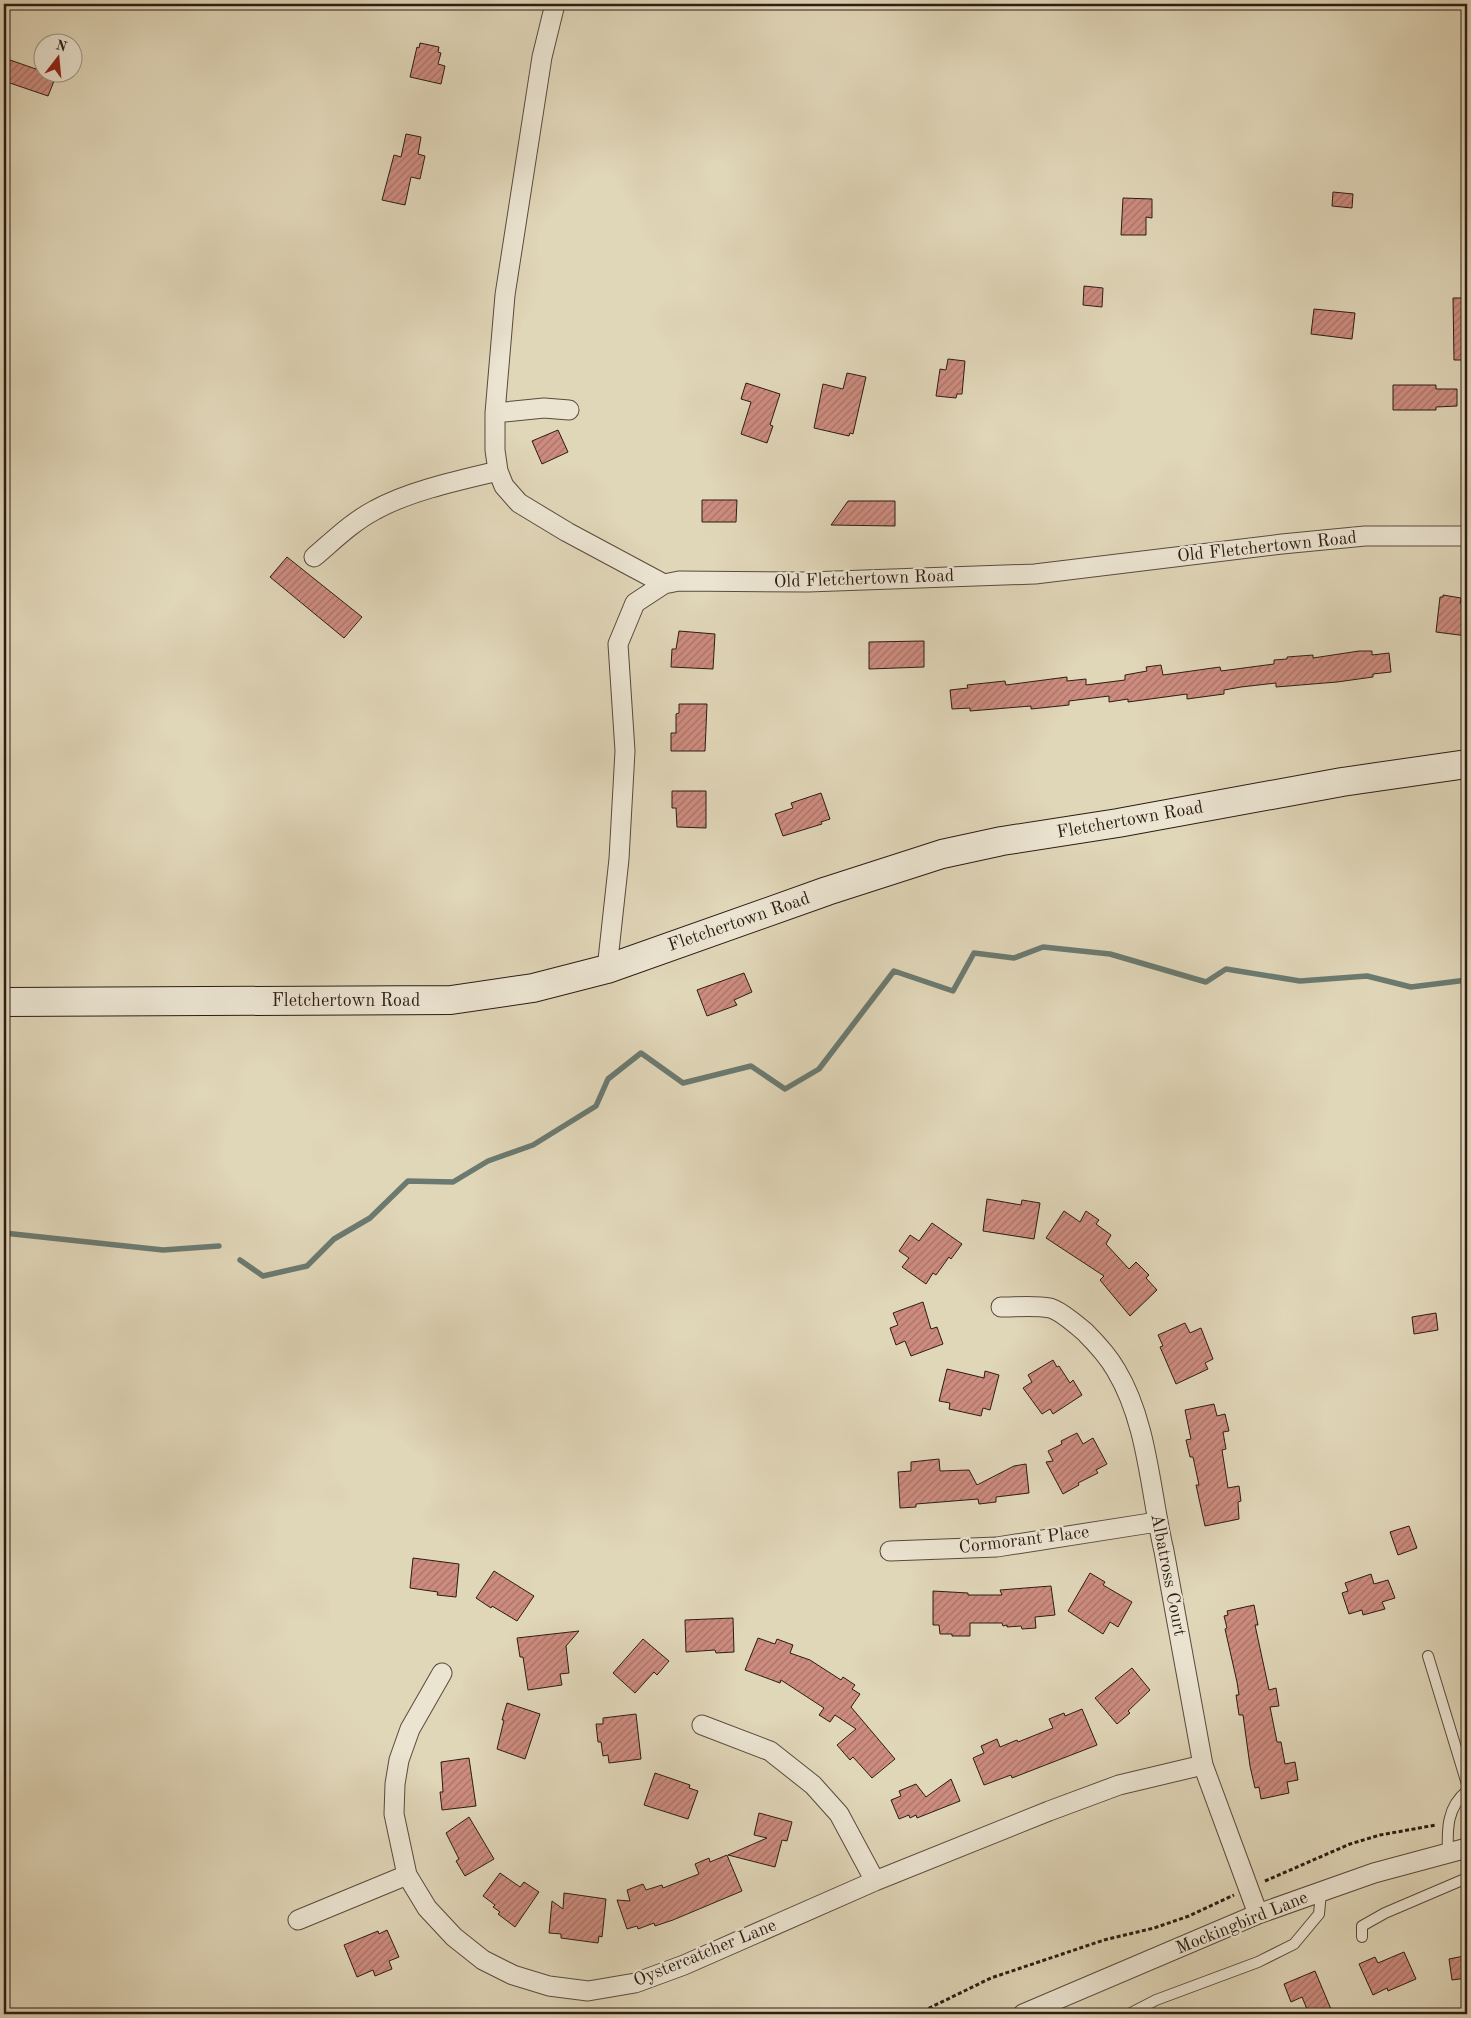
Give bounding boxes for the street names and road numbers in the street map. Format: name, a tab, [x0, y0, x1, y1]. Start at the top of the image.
street label: Old Fletchertown Road	[1176, 529, 1358, 565]
street label: Old Fletchertown Road	[773, 567, 955, 591]
street label: Fletchertown Road	[1055, 798, 1205, 842]
street label: Fletchertown Road	[666, 889, 812, 955]
street label: Fletchertown Road	[272, 992, 420, 1010]
street label: Albatross Court	[1147, 1512, 1189, 1638]
street label: Cormorant Place	[958, 1523, 1090, 1557]
street label: Mockingbird Lane	[1174, 1888, 1310, 1958]
street label: Oystercatcher Lane	[631, 1916, 779, 1990]

